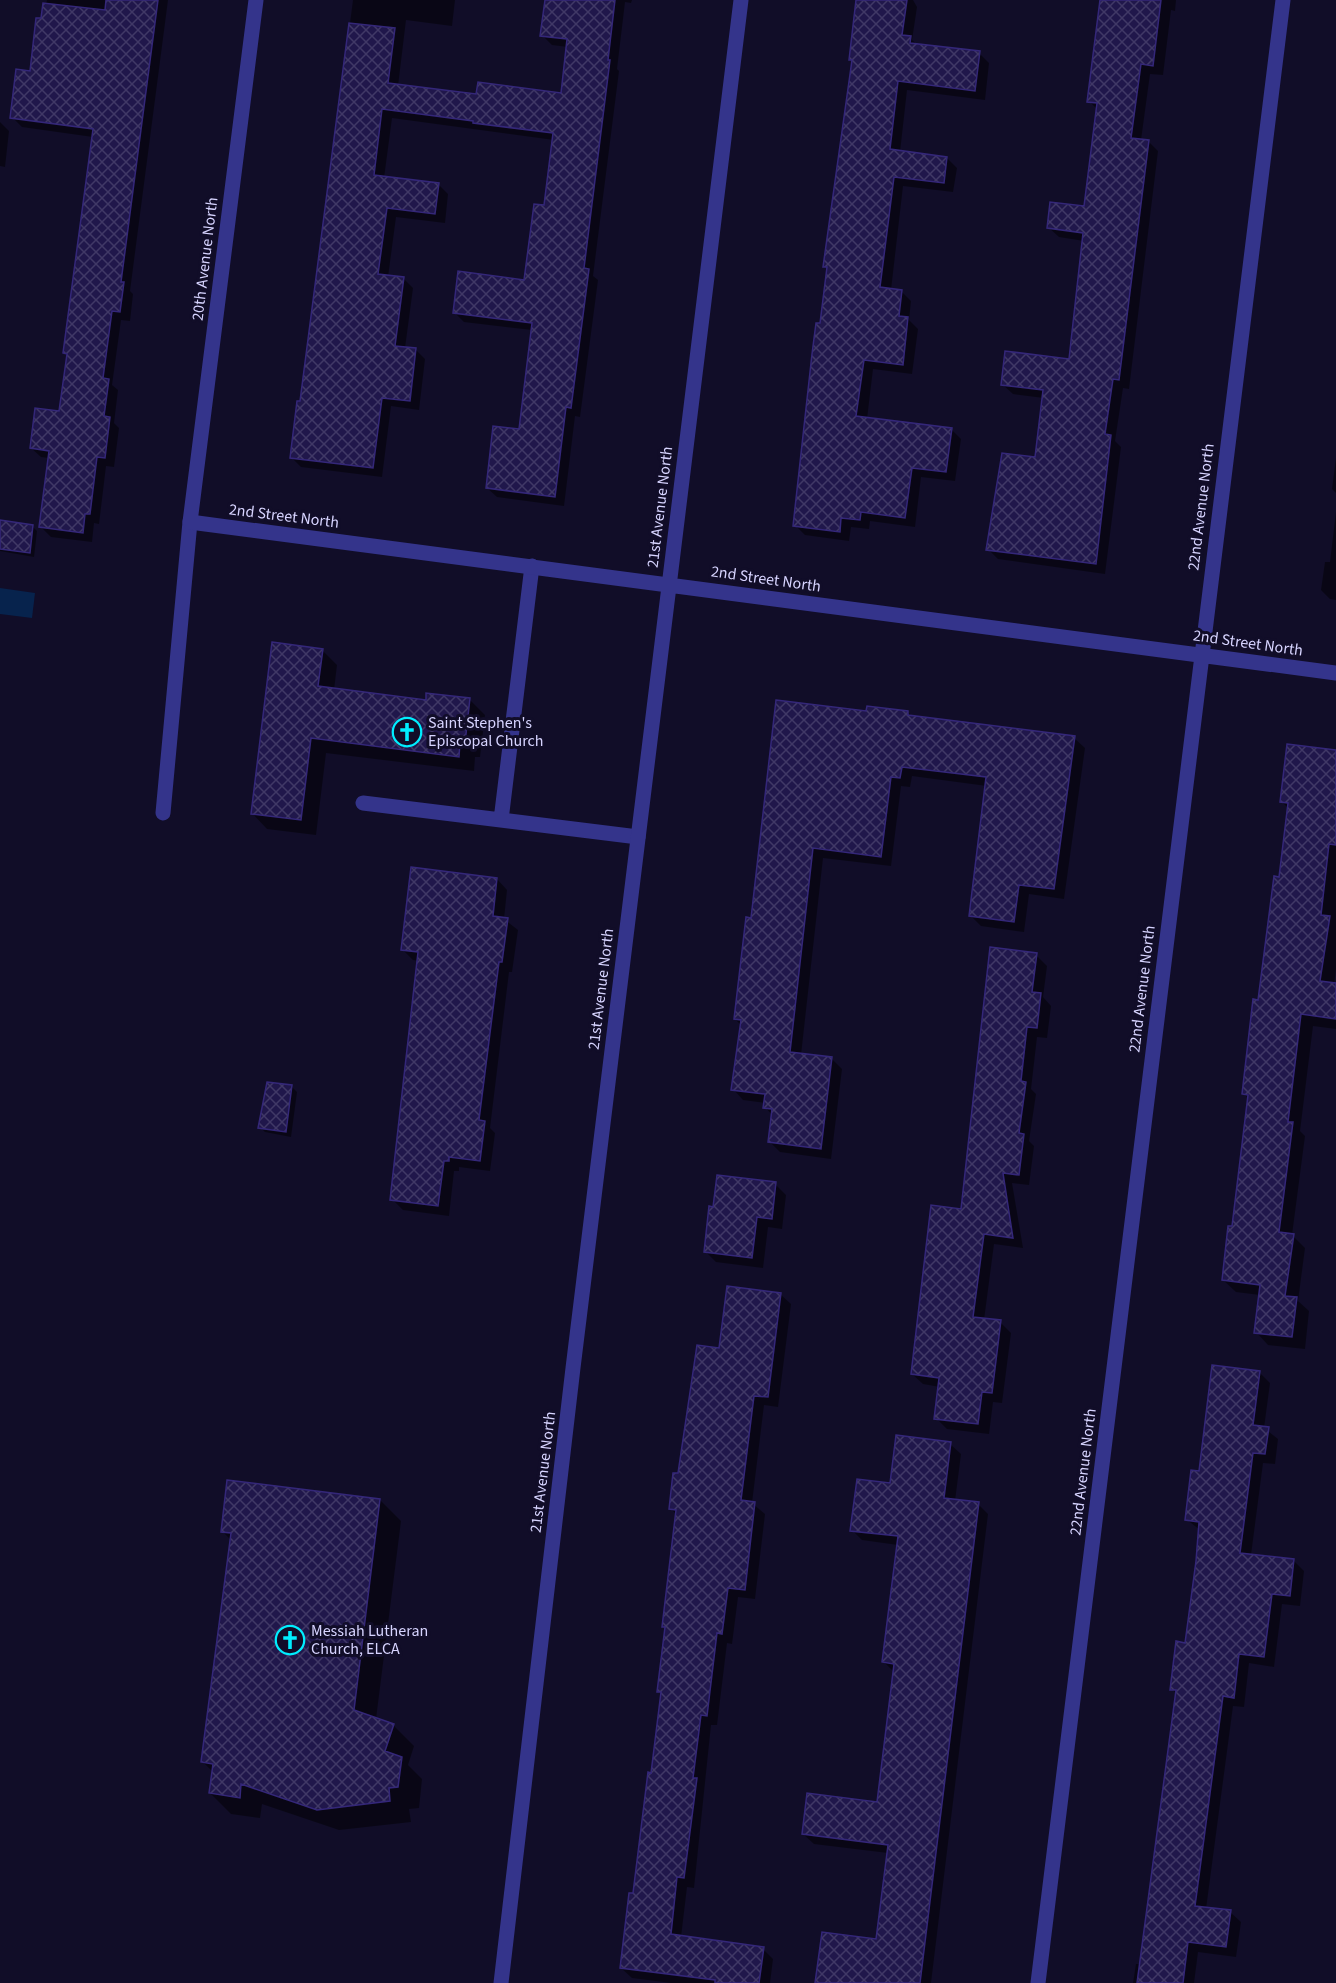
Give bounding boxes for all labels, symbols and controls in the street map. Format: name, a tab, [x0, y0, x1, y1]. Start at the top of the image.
street label: 20th Avenue North	[187, 196, 223, 322]
street label: 22nd Avenue North	[1182, 442, 1220, 572]
street label: 21st Avenue North	[642, 445, 678, 569]
street label: 2nd Street North	[228, 498, 340, 534]
street label: 2nd Street North	[710, 560, 822, 598]
street label: 2nd Street North	[1192, 624, 1304, 662]
place label: Saint Stephen's Episcopal Church	[428, 712, 544, 752]
church icon: Saint Stephen's Episcopal Church	[391, 716, 423, 748]
street label: 22nd Avenue North	[1123, 924, 1161, 1054]
street label: 21st Avenue North	[583, 927, 619, 1051]
street label: 22nd Avenue North	[1064, 1407, 1102, 1537]
street label: 21st Avenue North	[525, 1410, 561, 1534]
place label: Messiah Lutheran Church, ELCA	[311, 1620, 428, 1660]
church icon: Messiah Lutheran Church, ELCA	[274, 1624, 306, 1656]

